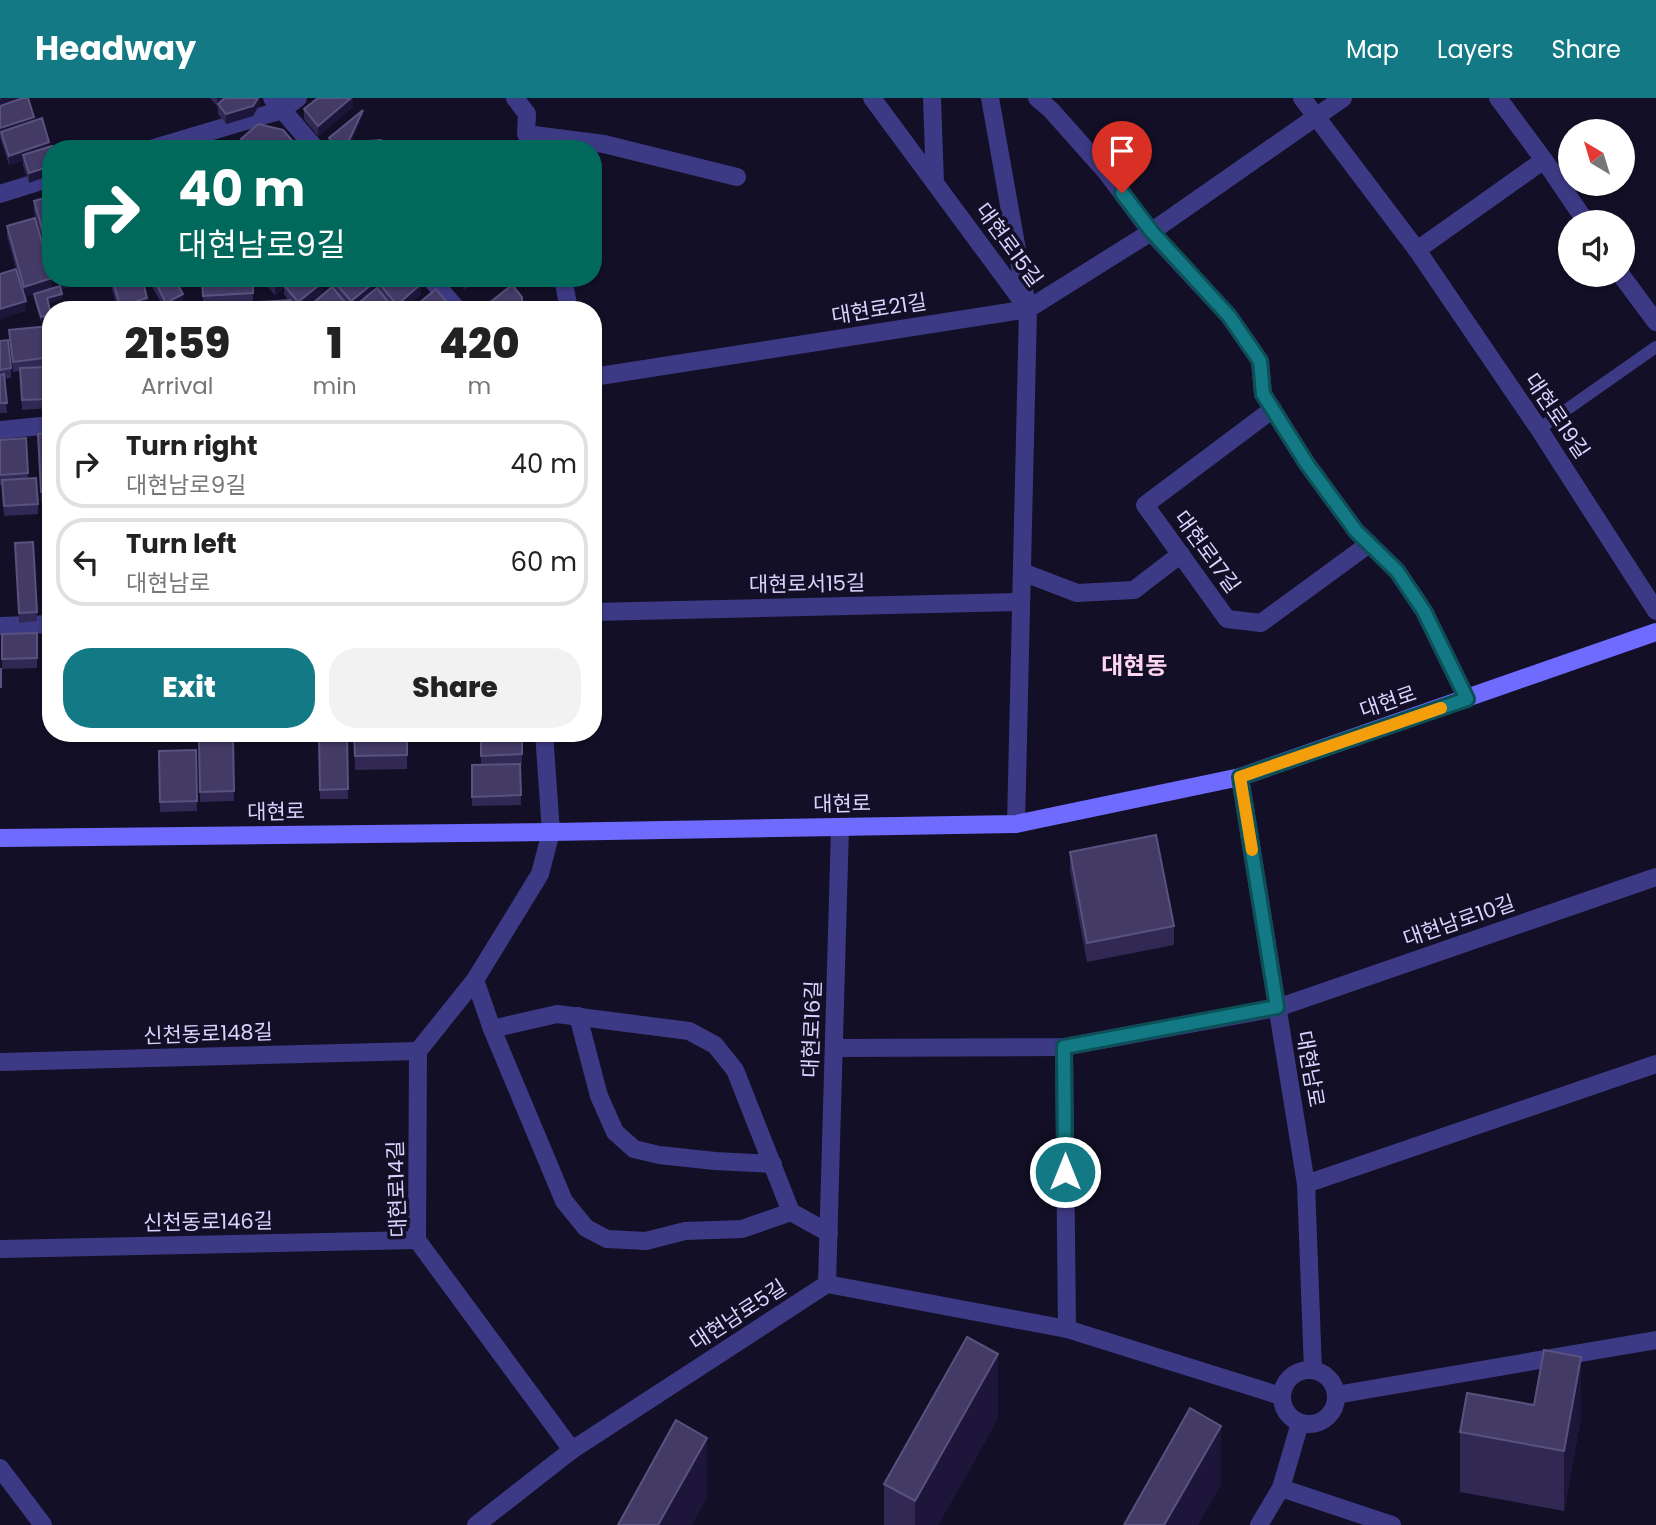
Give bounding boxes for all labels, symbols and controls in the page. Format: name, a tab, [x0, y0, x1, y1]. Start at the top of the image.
text: Headway	[35, 25, 196, 72]
text: Map	[1346, 33, 1399, 66]
text: Layers	[1437, 33, 1513, 66]
text: Share	[1551, 33, 1621, 66]
north arrow	[1558, 119, 1634, 196]
map controls	[1558, 119, 1635, 287]
pin	[1092, 121, 1152, 193]
icon: arrive	[1103, 132, 1141, 170]
text: 40 m	[178, 155, 305, 223]
icon: right	[63, 168, 154, 259]
street label: 대현로15길	[969, 197, 1050, 293]
button: sound	[1558, 210, 1635, 287]
text: 대현남로9길	[178, 222, 345, 267]
street label: 대현로21길	[829, 287, 929, 330]
text: 21:59	[124, 314, 230, 373]
text: 1	[327, 314, 343, 373]
text: 420	[439, 314, 520, 373]
street label: 대현로19길	[1518, 367, 1597, 464]
text: Arrival	[141, 370, 214, 402]
text: min	[313, 370, 357, 402]
text: m	[467, 370, 491, 402]
text: Turn right	[126, 428, 258, 464]
icon: right	[67, 445, 105, 483]
text: 40 m	[511, 446, 577, 482]
text: 대현남로9길	[126, 469, 246, 501]
street label: 대현로17길	[1168, 505, 1247, 599]
text: Turn left	[126, 526, 237, 562]
icon: left	[67, 543, 105, 581]
text: 60 m	[510, 544, 577, 580]
text: 대현남로	[126, 567, 211, 599]
street label: 대현로서15길	[748, 568, 865, 599]
button: Exit	[63, 648, 315, 728]
button: Share	[329, 648, 581, 728]
district label: 대현동	[1101, 649, 1167, 682]
street label: 대현로	[1356, 678, 1420, 725]
street label: 대현로	[813, 788, 871, 819]
street label: 대현로	[247, 796, 305, 827]
street label: 대현남로10길	[1399, 888, 1519, 953]
street label: 대현로16길	[795, 980, 828, 1078]
street label: 신천동로148길	[143, 1017, 273, 1050]
street label: 대현남로	[1290, 1028, 1331, 1109]
position arrow	[1028, 1135, 1102, 1209]
street label: 대현로14길	[380, 1140, 413, 1238]
street label: 신천동로146길	[143, 1206, 273, 1237]
street label: 대현남로5길	[684, 1273, 792, 1357]

